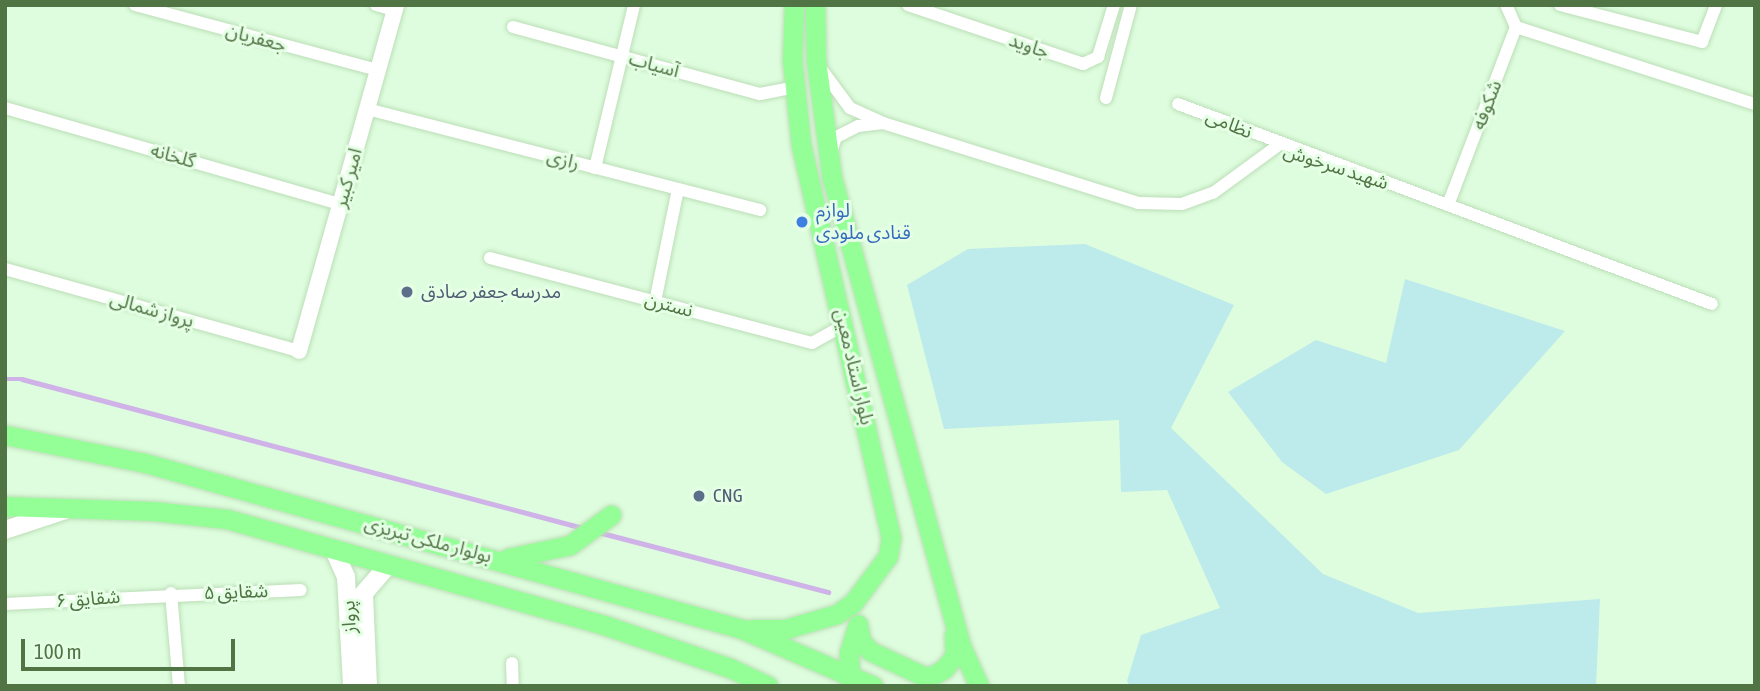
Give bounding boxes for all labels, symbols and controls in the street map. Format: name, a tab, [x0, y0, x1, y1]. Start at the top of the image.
street label: جعفریان	[223, 19, 289, 57]
street label: جاوید	[1006, 29, 1052, 63]
street label: آسیاب	[626, 47, 682, 83]
street label: شکوفه	[1467, 77, 1507, 133]
street label: نظامی	[1202, 104, 1256, 144]
street label: گلخانه	[148, 139, 198, 173]
street label: شهید سرخوش	[1281, 139, 1391, 195]
street label: رازی	[545, 145, 581, 175]
street label: امیر کبیر	[329, 146, 367, 210]
place label: لوازم قنادی ملودی	[816, 200, 911, 244]
marker: لوازم قنادی ملودی	[794, 214, 810, 230]
place label: مدرسه جعفر صادق	[421, 281, 561, 303]
marker: مدرسه جعفر صادق	[399, 284, 415, 300]
street label: پرواز شمالی	[107, 287, 197, 333]
street label: نسترن	[642, 288, 696, 322]
street label: بلوار استاد معین	[830, 307, 878, 427]
place label: CNG	[713, 485, 743, 507]
marker: CNG	[691, 488, 707, 504]
street label: بولوار ملکی تبریزی	[362, 512, 494, 568]
street label: شقایق ۵	[203, 579, 269, 605]
street label: شقایق ۶	[55, 585, 121, 613]
street label: پرواز	[337, 600, 361, 634]
scale bar	[24, 624, 238, 668]
text: 100 m	[34, 639, 82, 663]

